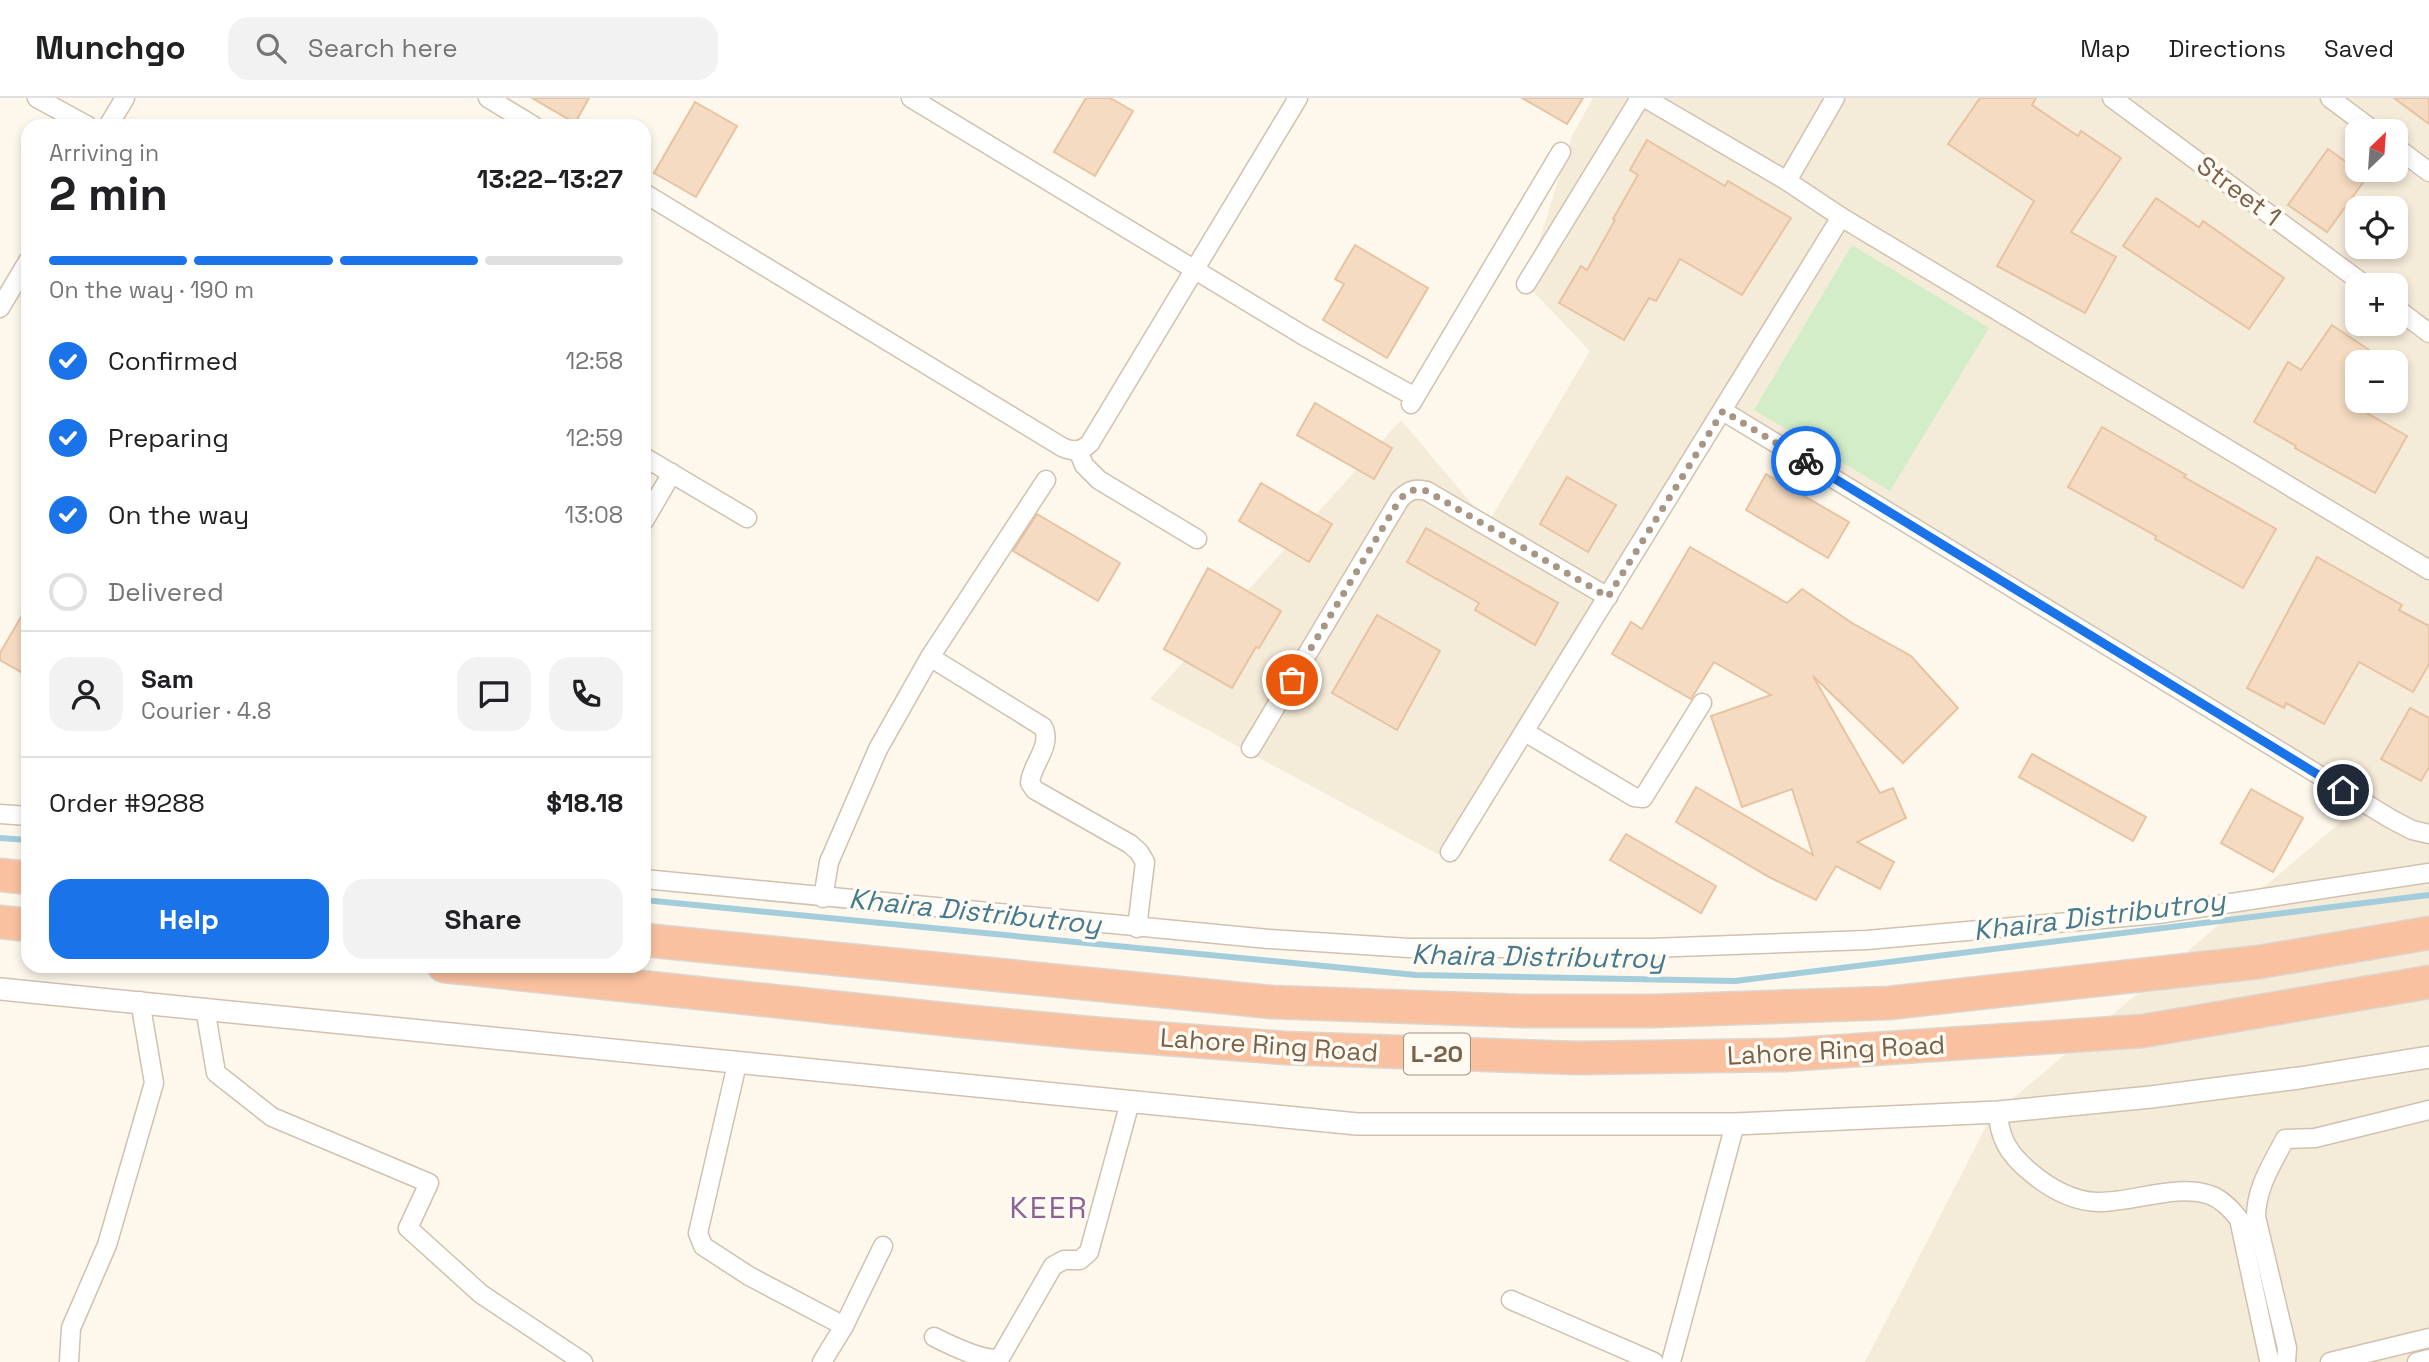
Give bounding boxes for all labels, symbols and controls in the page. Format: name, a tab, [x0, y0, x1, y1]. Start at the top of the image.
search box	[228, 17, 718, 80]
text: Munchgo	[35, 27, 186, 69]
icon: search	[252, 29, 290, 67]
text: Search here	[308, 31, 458, 65]
text: Map	[2080, 33, 2130, 64]
text: Directions	[2168, 33, 2286, 64]
text: Saved	[2324, 33, 2394, 64]
north arrow	[2345, 119, 2408, 182]
map controls	[2345, 119, 2408, 413]
text: Arriving in	[49, 138, 159, 168]
street label: Street 1	[2190, 148, 2288, 234]
text: 13:22–13:27	[477, 162, 623, 196]
text: 2 min	[49, 165, 168, 223]
button: locate	[2345, 196, 2408, 259]
button: +	[2345, 273, 2408, 336]
text: On the way · 190 m	[49, 275, 254, 305]
icon: check	[49, 342, 87, 380]
text: Confirmed	[108, 344, 238, 378]
text: 12:58	[566, 346, 623, 376]
button: −	[2345, 350, 2408, 413]
icon: check	[49, 419, 87, 457]
text: Preparing	[108, 421, 229, 455]
text: 12:59	[566, 423, 623, 453]
courier	[1771, 426, 1841, 496]
icon: bike	[1787, 442, 1825, 480]
icon: check	[49, 496, 87, 534]
text: On the way	[108, 498, 249, 532]
text: 13:08	[565, 500, 623, 530]
text: Delivered	[108, 575, 224, 609]
pin	[1262, 650, 1322, 710]
button: person	[49, 657, 123, 731]
button: chat	[457, 657, 531, 731]
button: phone	[549, 657, 623, 731]
icon: bag	[1273, 661, 1311, 699]
text: Sam	[141, 662, 194, 696]
text: Courier · 4.8	[141, 696, 271, 726]
pin	[2313, 760, 2373, 820]
icon: home	[2324, 771, 2362, 809]
text: Order #9288	[49, 786, 205, 820]
text: $18.18	[546, 786, 623, 820]
button: Help	[49, 879, 329, 959]
button: Share	[343, 879, 623, 959]
water label: Khaira Distributroy	[847, 880, 1105, 942]
water label: Khaira Distributroy	[1971, 881, 2229, 948]
water label: Khaira Distributroy	[1411, 936, 1667, 976]
street label: Lahore Ring Road	[1159, 1020, 1379, 1070]
street label: Lahore Ring Road	[1726, 1027, 1946, 1073]
road number: L-20	[1404, 1034, 1470, 1074]
district label: KEER	[1009, 1188, 1089, 1227]

